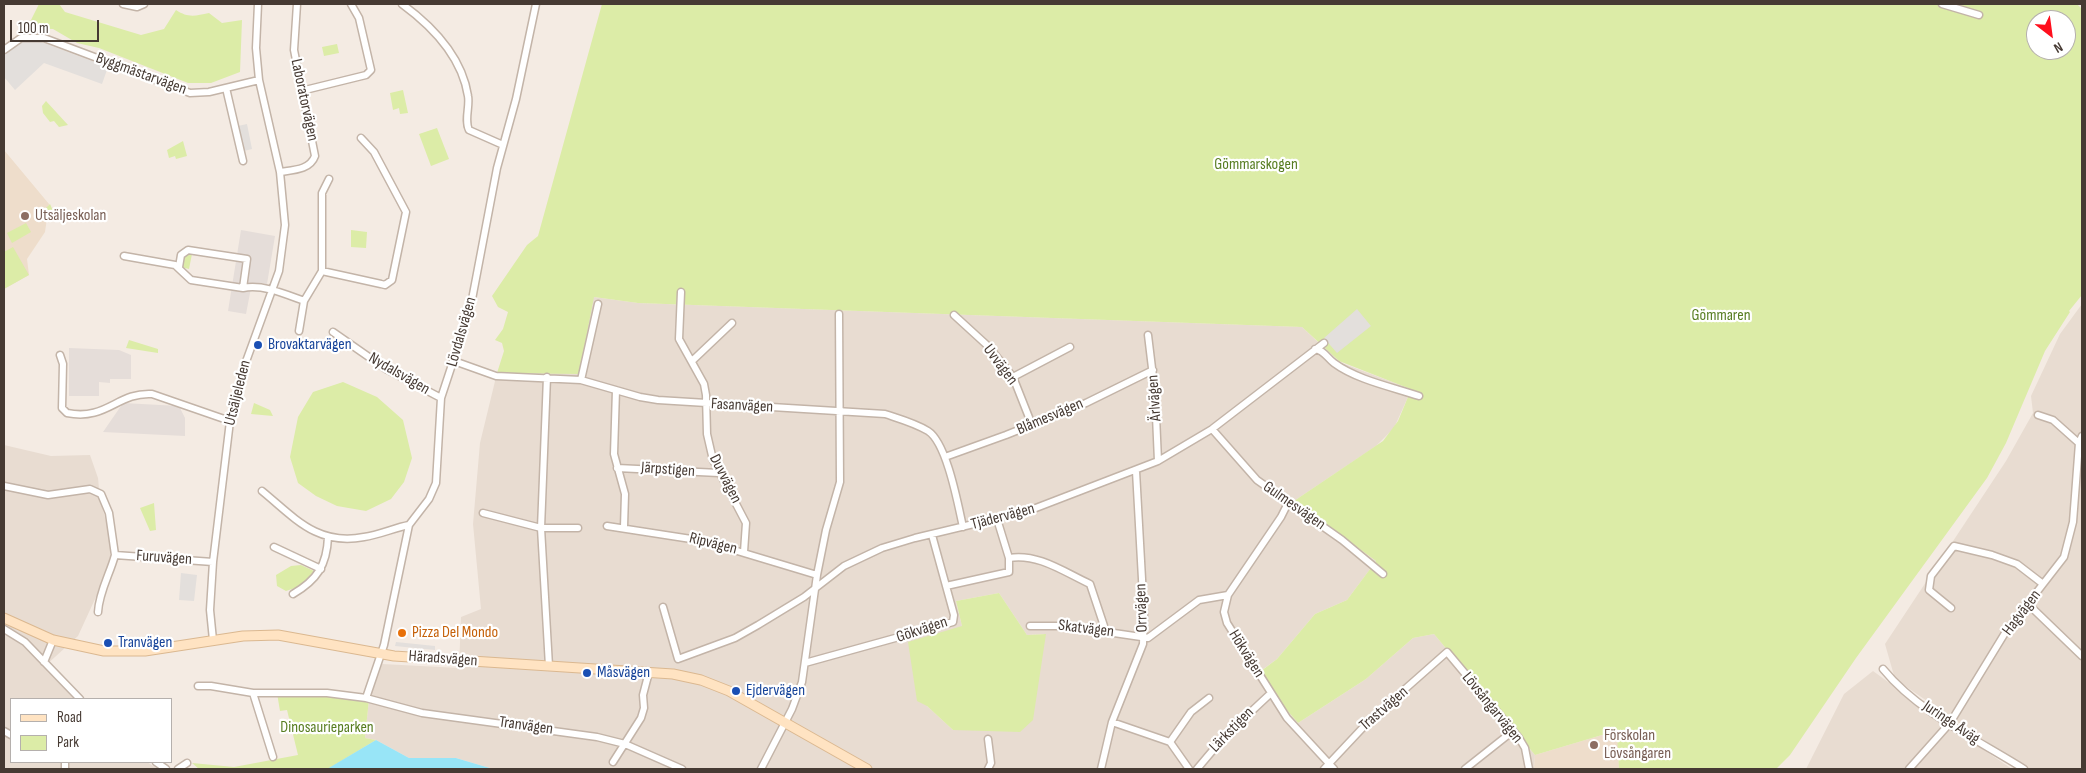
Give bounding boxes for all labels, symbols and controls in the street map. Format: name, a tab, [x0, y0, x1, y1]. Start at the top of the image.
scale bar	[12, 10, 101, 42]
north arrow	[2026, 10, 2076, 60]
text: 100 m	[18, 19, 49, 38]
text: N	[2051, 38, 2066, 57]
street label: Byggmästarvägen	[93, 49, 189, 99]
street label: Laboratorvägen	[286, 57, 322, 143]
park label: Gömmarskogen	[1214, 155, 1298, 175]
place label: Utsäljeskolan	[35, 206, 106, 226]
marker: Utsäljeskolan	[19, 210, 31, 222]
street label: Lövdalsvägen	[443, 295, 481, 369]
park label: Gömmaren	[1692, 306, 1750, 326]
place label: Brovaktarvägen	[268, 335, 352, 355]
marker: Brovaktarvägen	[252, 339, 264, 351]
street label: Uvvägen	[979, 341, 1021, 389]
street label: Nydalsvägen	[365, 349, 433, 399]
street label: Utsäljeleden	[221, 358, 255, 428]
street label: Ärlvägen	[1144, 374, 1166, 422]
street label: Blåmesvägen	[1014, 394, 1086, 440]
street label: Fasanvägen	[710, 395, 774, 417]
street label: Duvvägen	[705, 451, 745, 507]
street label: Järpstigen	[640, 459, 696, 481]
street label: Gulmesvägen	[1259, 478, 1329, 534]
street label: Tjädervägen	[969, 499, 1037, 535]
street label: Ripvägen	[687, 529, 739, 559]
street label: Furuvägen	[136, 546, 192, 570]
street label: Orrvägen	[1132, 583, 1152, 633]
street label: Hagvägen	[1999, 586, 2045, 640]
street label: Gökvägen	[894, 613, 950, 647]
street label: Skatvägen	[1057, 616, 1115, 642]
place label: Pizza Del Mondo	[412, 623, 498, 643]
marker: Pizza Del Mondo	[396, 627, 408, 639]
street label: Hökvägen	[1224, 627, 1268, 681]
place label: Tranvägen	[118, 633, 172, 653]
marker: Tranvägen	[102, 637, 114, 649]
street label: Häradsvägen	[408, 647, 478, 671]
place label: Måsvägen	[597, 663, 650, 683]
marker: Måsvägen	[581, 667, 593, 679]
street label: Lövsångarvägen	[1458, 669, 1526, 747]
place label: Ejdervägen	[746, 681, 805, 701]
street label: Trastvägen	[1356, 683, 1412, 735]
marker: Ejdervägen	[730, 685, 742, 697]
street label: Juringe Åväg	[1919, 697, 1983, 749]
legend	[10, 698, 172, 763]
street label: Lärkstigen	[1206, 703, 1258, 757]
text: Road	[57, 708, 82, 727]
street label: Tranvägen	[498, 713, 554, 739]
park label: Dinosaurieparken	[280, 718, 374, 738]
place label: Förskolan Lövsångaren	[1604, 726, 1671, 764]
text: Park	[57, 733, 79, 752]
marker: Förskolan Lövsångaren	[1588, 739, 1600, 751]

